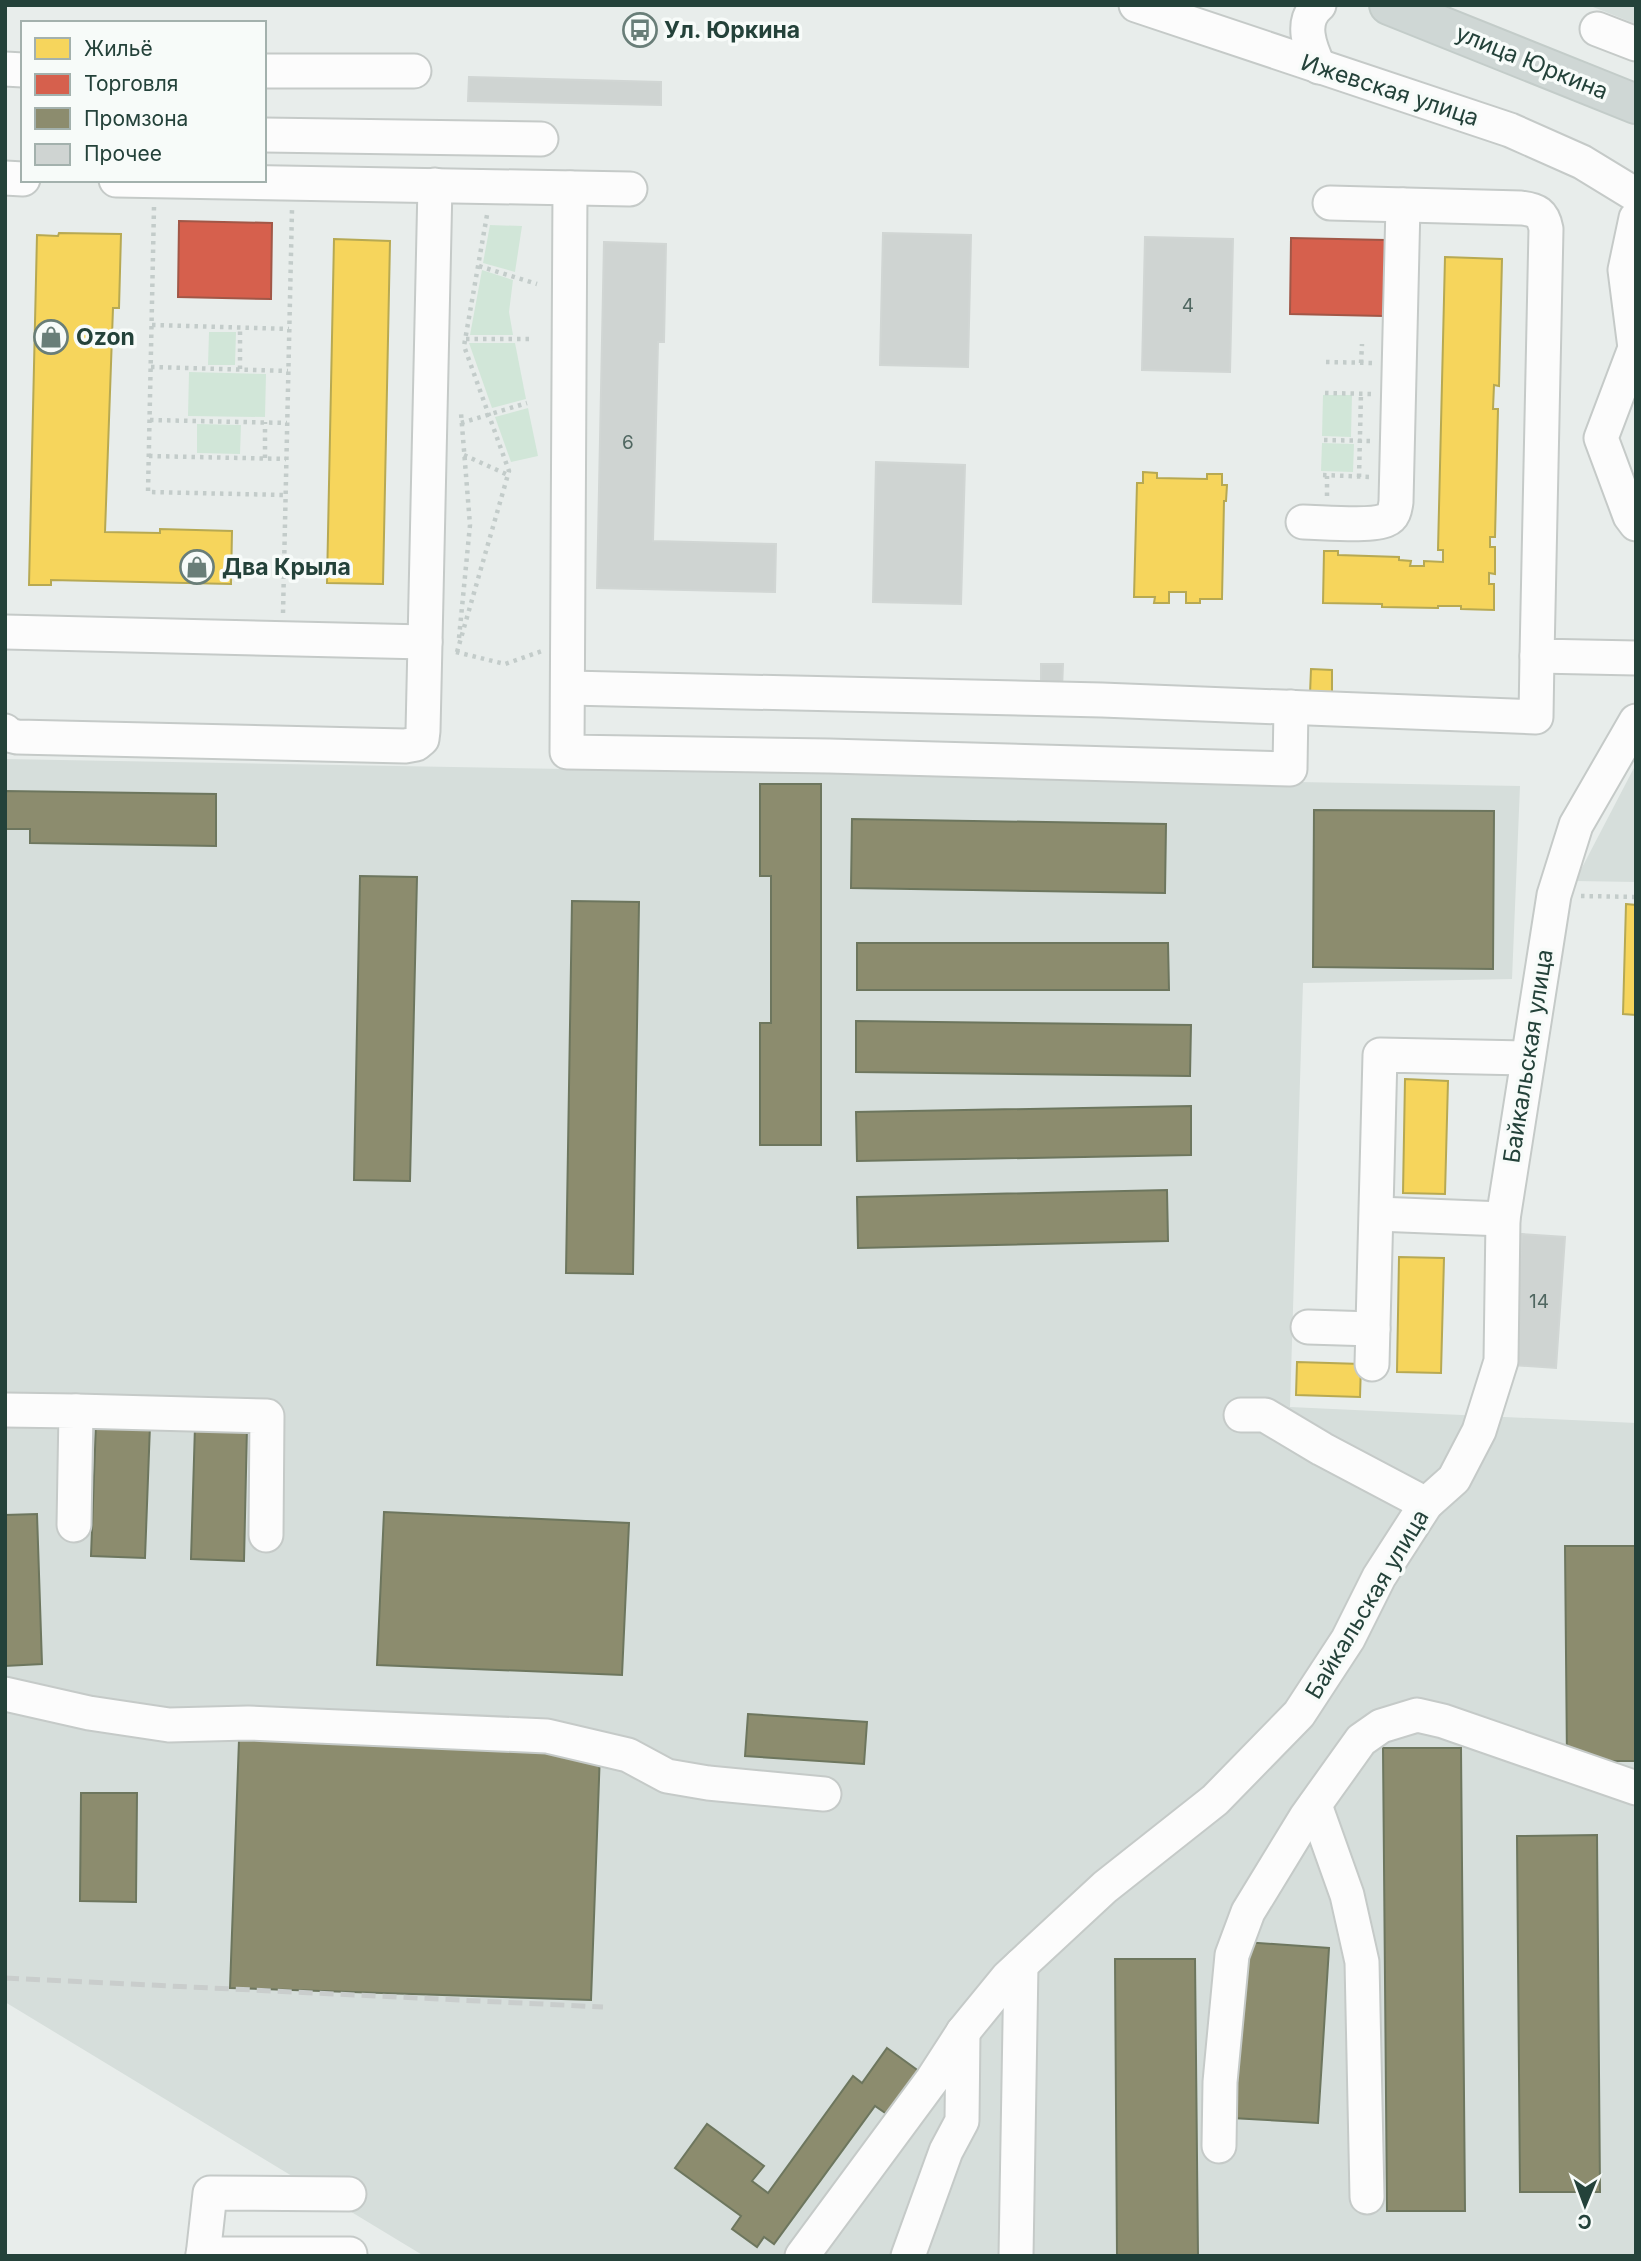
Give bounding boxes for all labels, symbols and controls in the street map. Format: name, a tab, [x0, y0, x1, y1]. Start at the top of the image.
bus stop icon: Ул. Юркина	[621, 11, 659, 49]
place label: Ул. Юркина	[664, 16, 800, 44]
street label: улица Юркина	[1452, 19, 1612, 105]
legend	[21, 21, 266, 182]
text: Жильё	[84, 36, 153, 61]
street label: Ижевская улица	[1298, 48, 1482, 132]
text: Торговля	[84, 71, 178, 96]
text: Промзона	[84, 106, 188, 131]
text: Прочее	[84, 141, 162, 166]
house number: 4	[1182, 294, 1194, 317]
shop icon: Ozon	[32, 318, 70, 356]
place label: Ozon	[76, 323, 135, 351]
house number: 6	[622, 431, 634, 454]
shop icon: Два Крыла	[178, 548, 216, 586]
place label: Два Крыла	[222, 553, 351, 581]
street label: Байкальская улица	[1497, 947, 1559, 1165]
house number: 14	[1529, 1290, 1549, 1313]
street label: Байкальская улица	[1299, 1504, 1435, 1704]
north arrow	[1550, 2170, 1620, 2240]
text: С	[1577, 2210, 1592, 2233]

